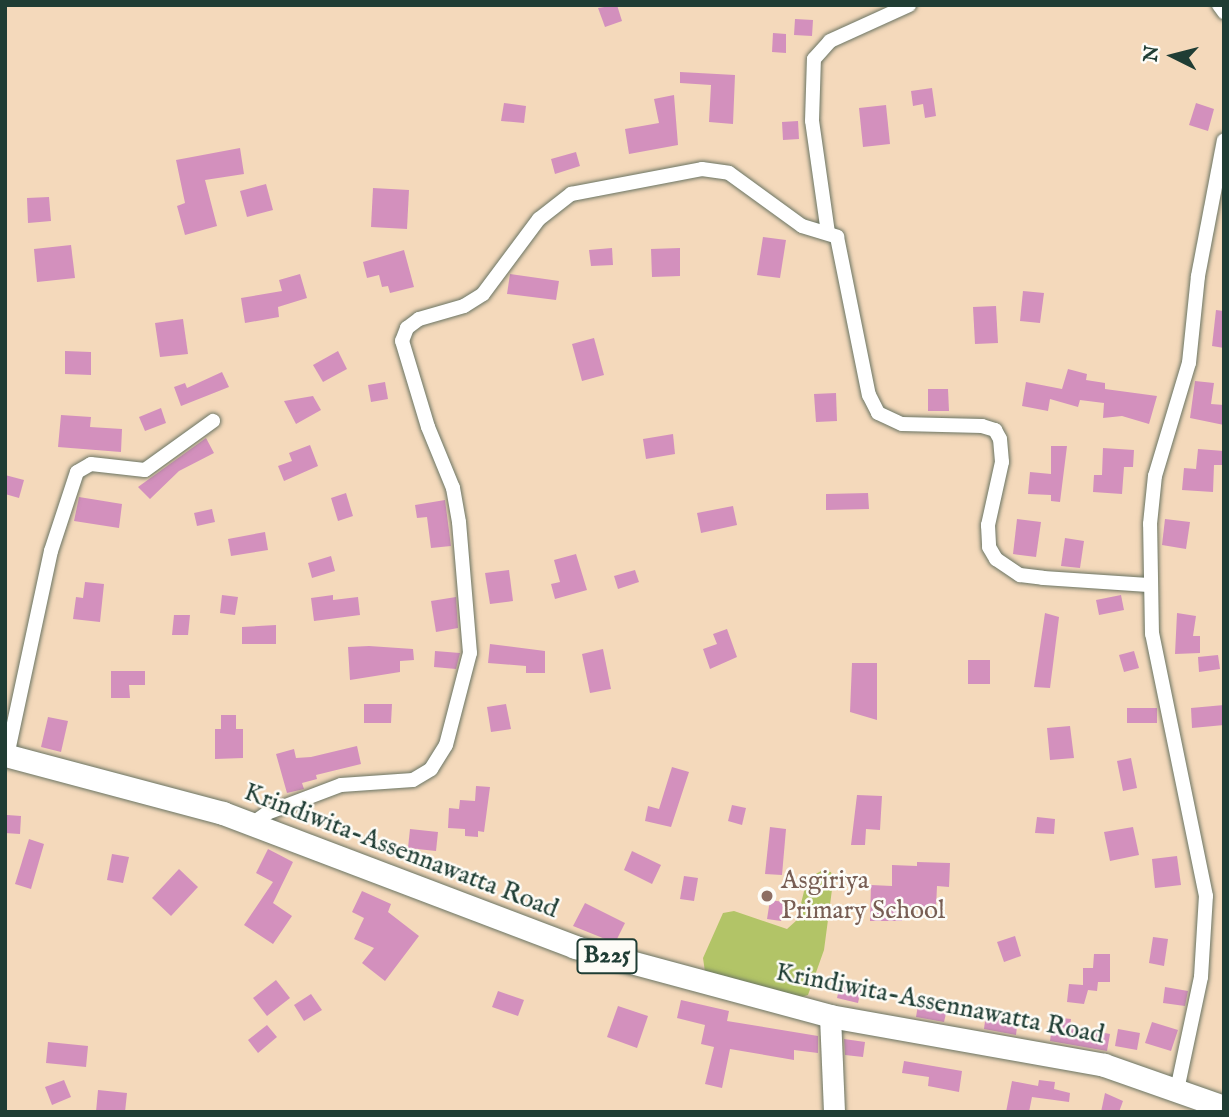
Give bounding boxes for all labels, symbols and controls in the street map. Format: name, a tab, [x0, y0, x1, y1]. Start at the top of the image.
north arrow	[1138, 21, 1208, 91]
text: N	[1139, 44, 1165, 63]
street label: Krindiwita-Assennawatta Road	[239, 777, 563, 925]
place label: Asgiriya Primary School	[781, 865, 945, 926]
marker: Asgiriya Primary School	[759, 888, 775, 904]
road number: B225	[576, 936, 638, 976]
street label: Krindiwita-Assennawatta Road	[773, 957, 1107, 1051]

